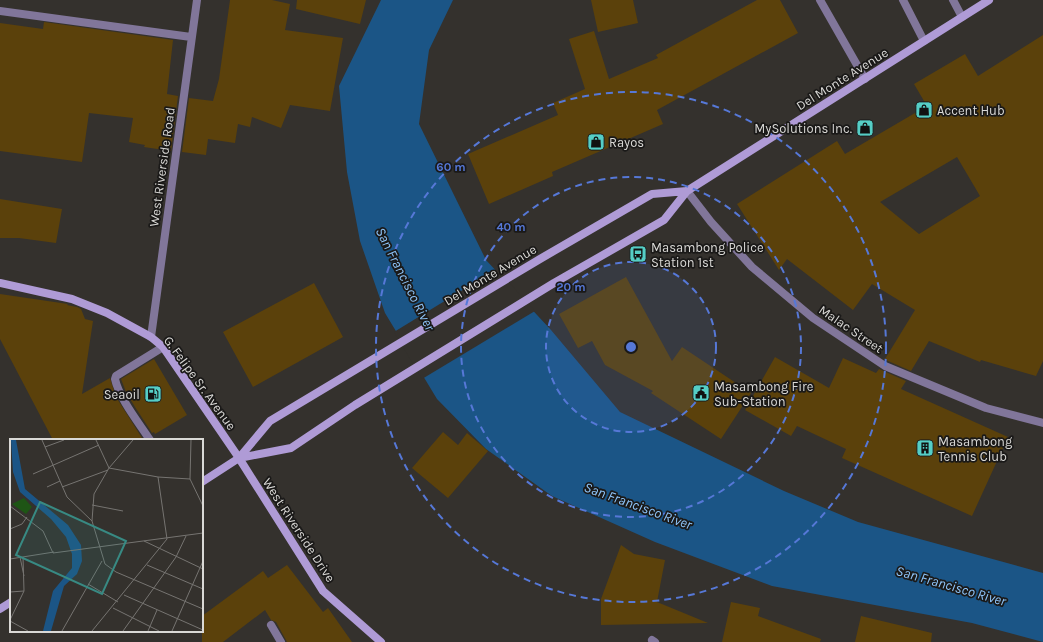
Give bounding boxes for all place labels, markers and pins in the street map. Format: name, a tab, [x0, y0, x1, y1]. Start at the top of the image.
shop icon: Accent Hub	[914, 100, 934, 120]
place label: Accent Hub	[937, 103, 1005, 118]
shop icon: MySolutions Inc.	[855, 118, 875, 138]
place label: MySolutions Inc.	[754, 121, 852, 136]
shop icon: Rayos	[586, 132, 606, 152]
place label: Rayos	[609, 135, 644, 150]
place label: Masambong Police Station 1st	[651, 240, 764, 270]
bus stop icon: Masambong Police Station 1st	[628, 244, 648, 264]
centre of rings	[624, 340, 638, 354]
place label: Masambong Fire Sub-Station	[714, 379, 814, 409]
public building icon: Masambong Fire Sub-Station	[691, 383, 711, 403]
fuel station icon: Seaoil	[143, 384, 163, 404]
place label: Seaoil	[104, 387, 140, 402]
place label: Masambong Tennis Club	[938, 434, 1013, 464]
building icon: Masambong Tennis Club	[915, 438, 935, 458]

